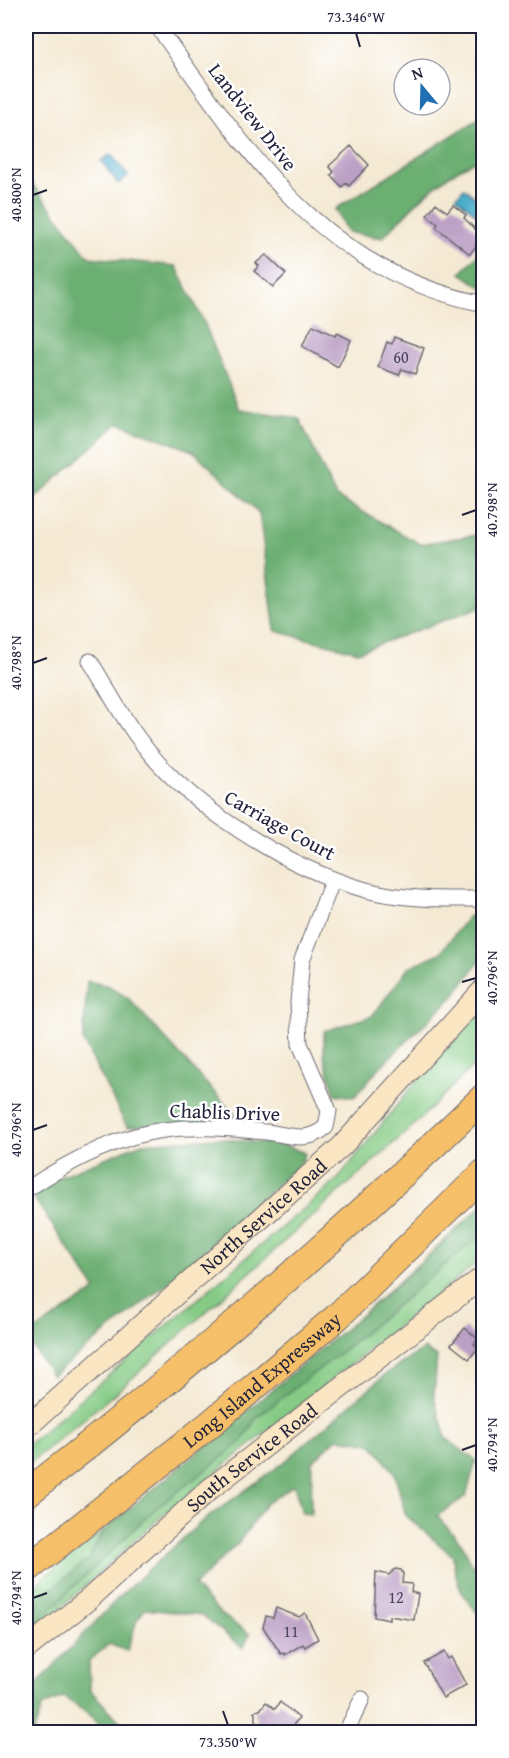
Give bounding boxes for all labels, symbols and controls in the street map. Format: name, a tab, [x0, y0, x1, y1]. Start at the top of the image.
text: 73.346°W	[327, 6, 385, 27]
street label: Landview Drive	[202, 57, 305, 177]
north arrow	[392, 57, 452, 117]
text: N	[408, 60, 426, 86]
text: 40.800°N	[5, 167, 26, 222]
house number: 60	[393, 345, 409, 369]
text: 40.798°N	[481, 482, 502, 537]
text: 40.798°N	[5, 635, 26, 690]
street label: Carriage Court	[220, 782, 341, 867]
text: 40.796°N	[481, 950, 502, 1005]
street label: Chablis Drive	[169, 1095, 281, 1128]
text: 40.796°N	[5, 1102, 26, 1157]
street label: North Service Road	[193, 1151, 333, 1281]
street label: Long Island Expressway	[176, 1305, 347, 1454]
street label: South Service Road	[179, 1396, 324, 1519]
text: 40.794°N	[481, 1417, 502, 1472]
text: 40.794°N	[5, 1570, 26, 1625]
house number: 12	[388, 1585, 404, 1609]
house number: 11	[283, 1619, 299, 1643]
text: 73.350°W	[199, 1731, 257, 1752]

